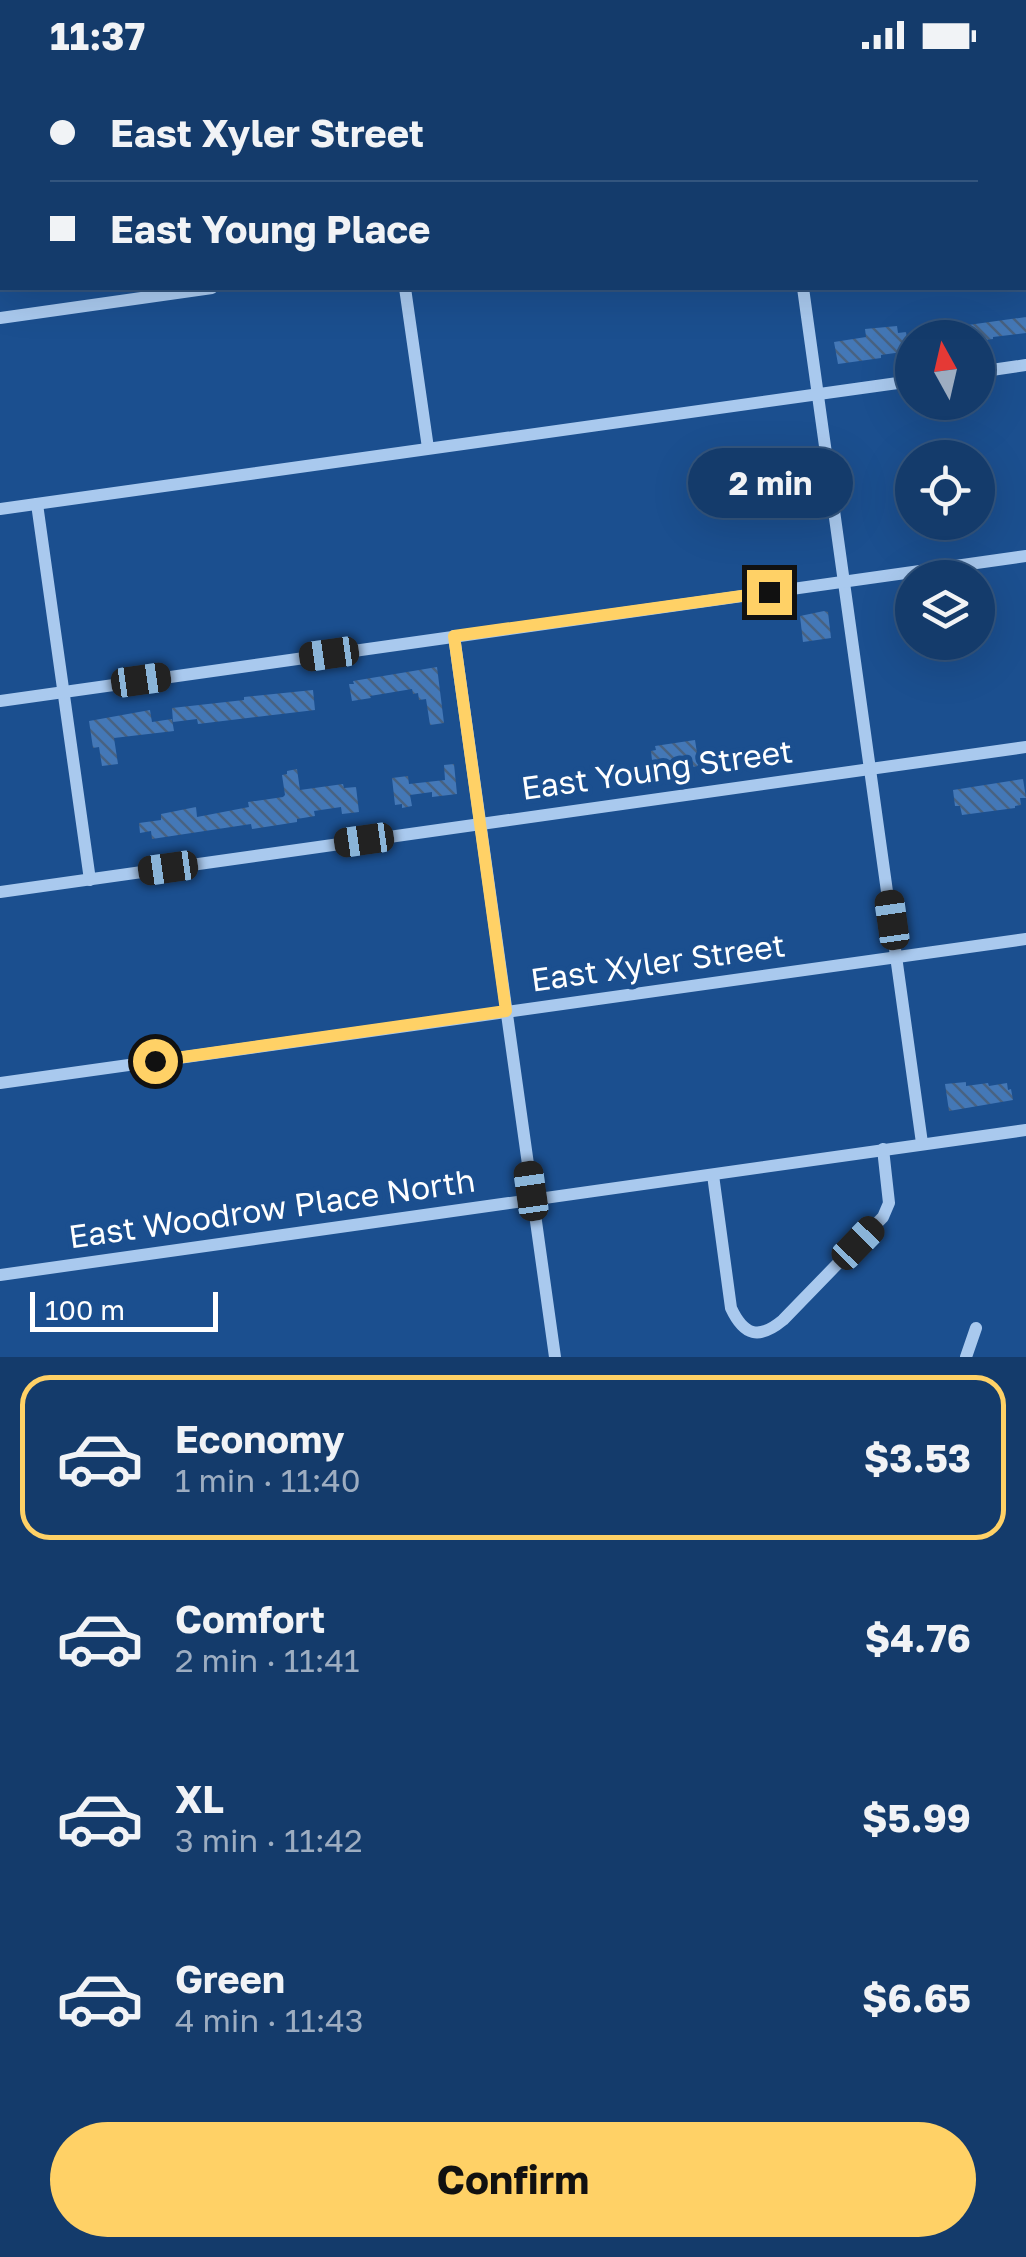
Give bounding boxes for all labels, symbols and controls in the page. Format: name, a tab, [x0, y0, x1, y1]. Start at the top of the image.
text: 11:37	[50, 13, 145, 58]
text: East Xyler Street	[110, 110, 424, 155]
text: East Young Place	[110, 206, 431, 251]
north arrow	[895, 320, 995, 420]
map controls	[895, 320, 995, 660]
button: locate	[895, 440, 995, 540]
callout: 2 min	[686, 447, 852, 517]
text: 2 min	[729, 464, 812, 502]
button: layers	[895, 560, 995, 660]
route end	[747, 570, 792, 615]
car	[297, 635, 361, 673]
car	[109, 661, 173, 699]
street label: East Young Street	[519, 731, 795, 807]
car	[332, 821, 396, 859]
car	[136, 849, 200, 887]
car	[873, 888, 911, 952]
street label: East Xyler Street	[528, 925, 787, 999]
route start	[133, 1039, 178, 1084]
car	[512, 1159, 550, 1223]
street label: East Woodrow Place North	[66, 1161, 477, 1255]
car	[826, 1211, 890, 1275]
scale bar	[30, 1287, 218, 1332]
text: 100 m	[45, 1293, 125, 1326]
icon: car	[55, 1413, 145, 1503]
text: Economy	[175, 1416, 344, 1461]
text: $3.53	[864, 1435, 971, 1480]
text: 1 min · 11:40	[175, 1461, 361, 1499]
icon: car	[55, 1593, 145, 1683]
text: Comfort	[175, 1596, 325, 1641]
text: $4.76	[865, 1615, 971, 1660]
text: 2 min · 11:41	[175, 1641, 359, 1679]
icon: car	[55, 1773, 145, 1863]
text: XL	[175, 1776, 224, 1821]
text: $5.99	[862, 1795, 971, 1840]
text: 3 min · 11:42	[175, 1821, 363, 1859]
icon: car	[55, 1953, 145, 2043]
text: Green	[175, 1956, 285, 2001]
text: $6.65	[862, 1975, 971, 2020]
text: 4 min · 11:43	[175, 2001, 364, 2039]
button: Confirm	[50, 2122, 976, 2237]

